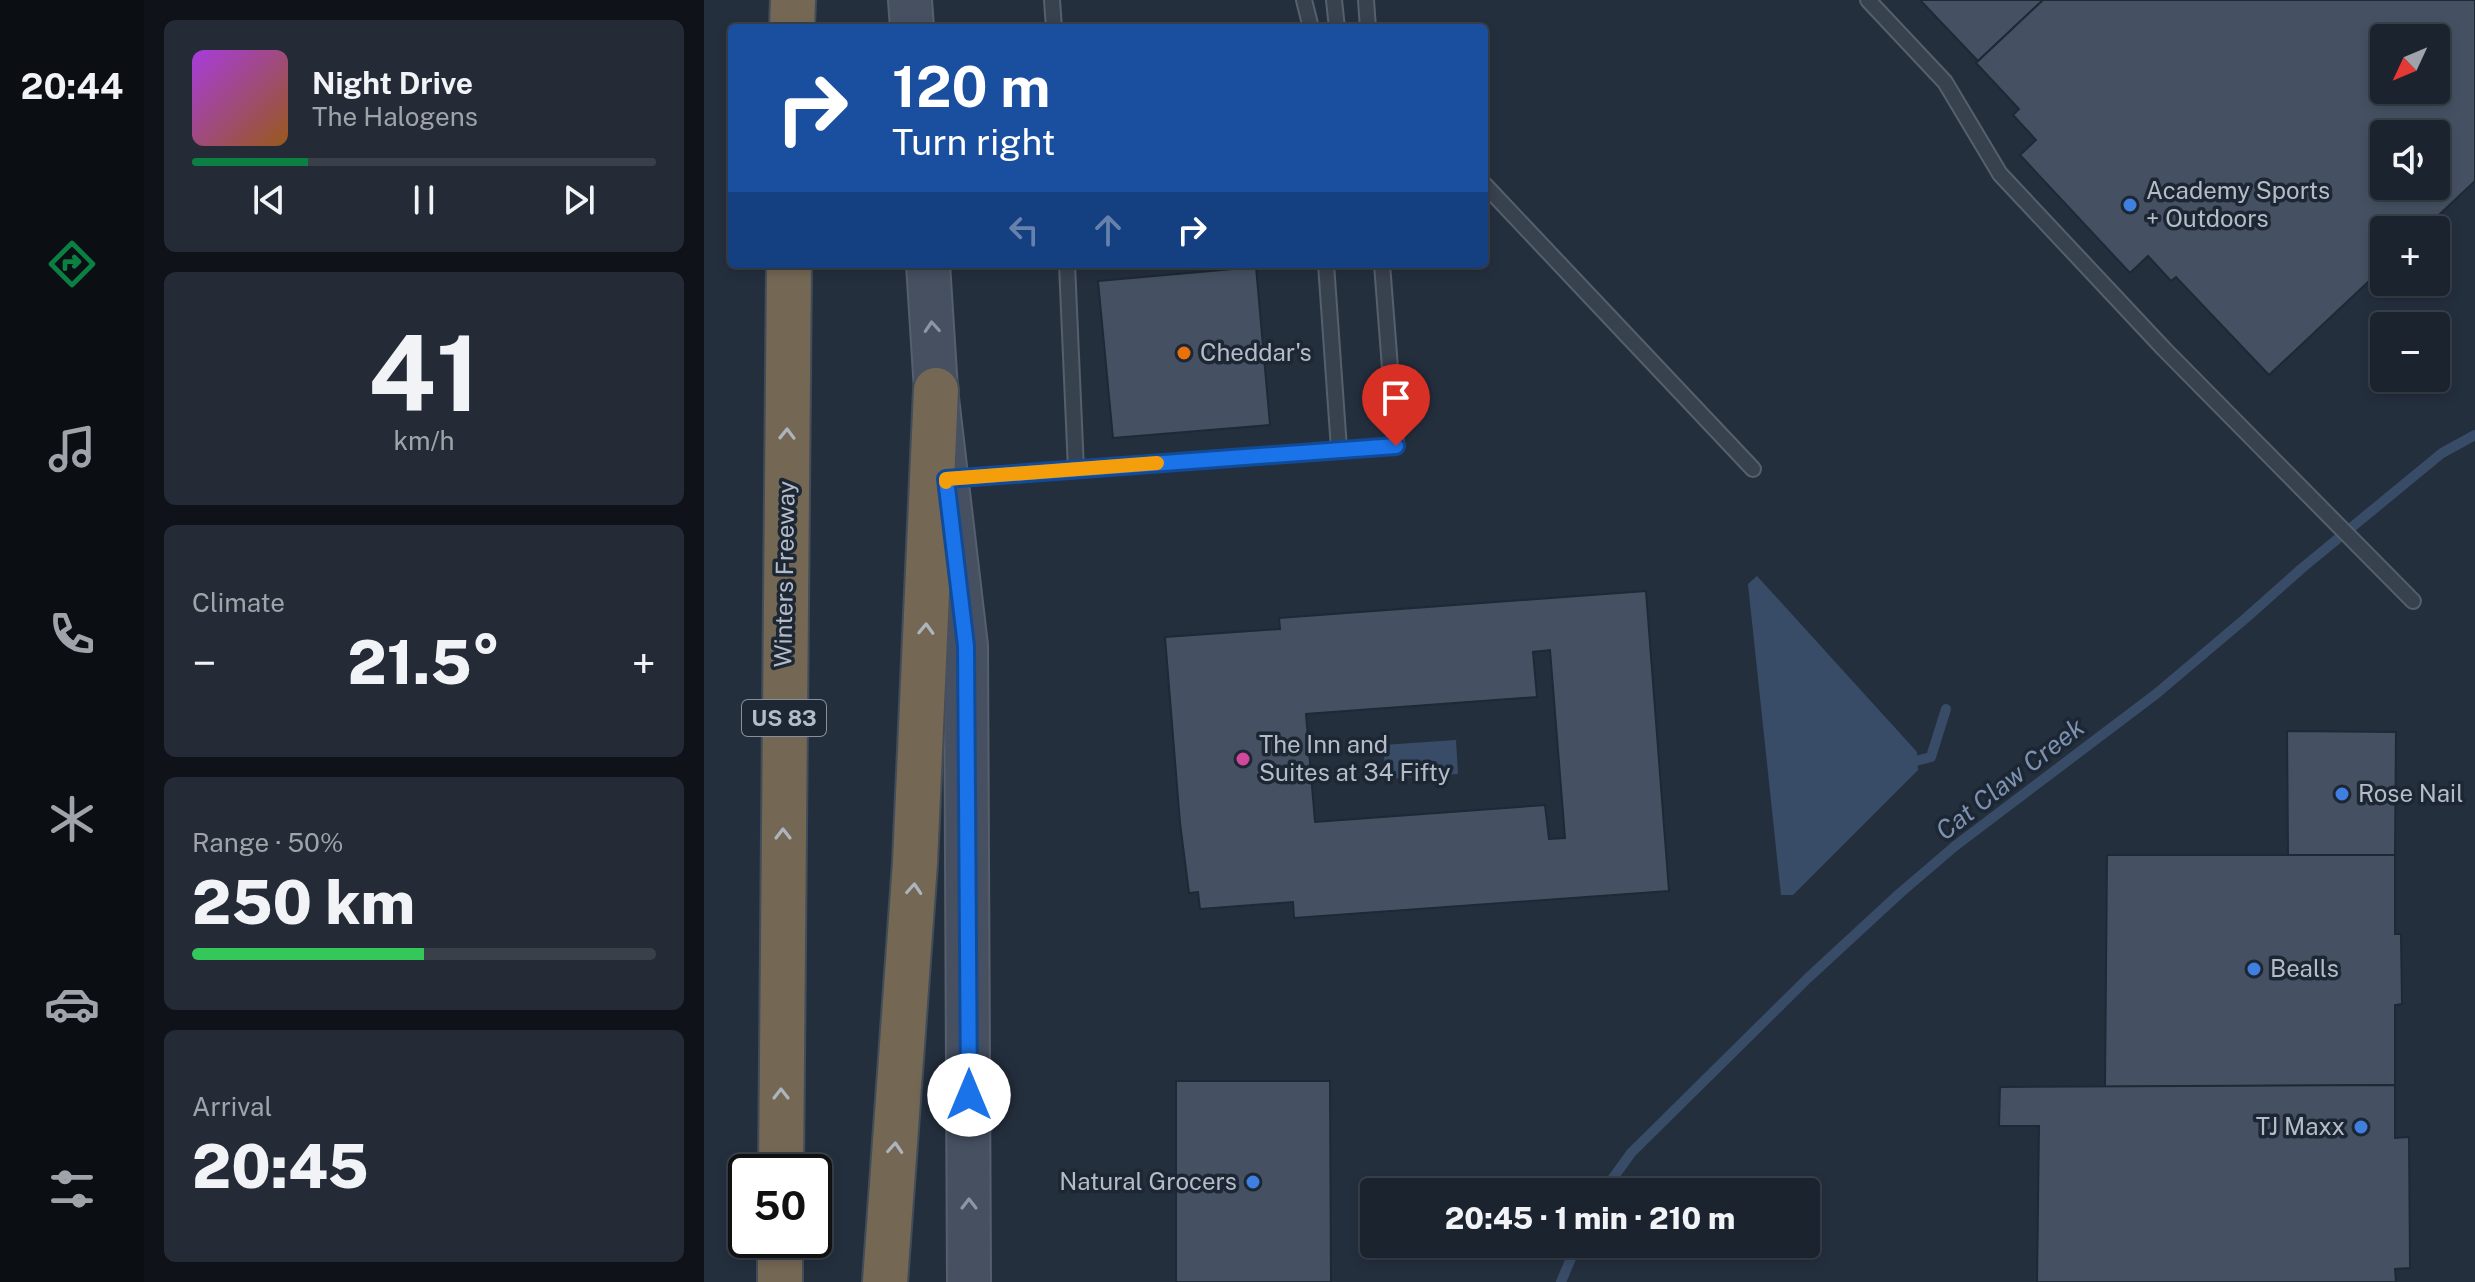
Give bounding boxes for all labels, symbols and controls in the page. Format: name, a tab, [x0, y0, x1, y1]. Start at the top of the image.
north arrow	[2370, 24, 2450, 104]
map controls	[2370, 24, 2450, 392]
text: 120 m	[892, 54, 1050, 120]
icon: right	[760, 56, 864, 160]
text: 20:44	[21, 65, 123, 107]
text: Night Drive	[312, 65, 473, 101]
text: The Halogens	[312, 101, 478, 132]
button: sound	[2370, 120, 2450, 200]
text: Turn right	[892, 121, 1055, 163]
place label: Academy Sports + Outdoors	[2146, 176, 2330, 232]
icon: previous	[247, 178, 291, 222]
icon: pause	[402, 178, 446, 222]
icon: next	[557, 178, 601, 222]
marker: Academy Sports + Outdoors	[2121, 196, 2139, 214]
icon: left	[1002, 208, 1046, 252]
icon: ahead	[1086, 208, 1130, 252]
icon: right	[1170, 208, 1214, 252]
button: +	[2370, 216, 2450, 296]
icon: directions	[44, 236, 100, 292]
text: 41	[368, 312, 480, 434]
button: −	[2370, 312, 2450, 392]
one-way arrow	[924, 320, 941, 333]
place label: Cheddar's	[1200, 338, 1312, 366]
marker: Cheddar's	[1175, 344, 1193, 362]
pin	[1362, 364, 1430, 446]
icon: arrive	[1374, 376, 1418, 420]
icon: music	[44, 421, 100, 477]
text: km/h	[393, 425, 455, 456]
one-way arrow	[778, 427, 795, 440]
street label: Winters Freeway	[768, 480, 800, 668]
text: Climate	[192, 587, 285, 618]
icon: phone	[44, 606, 100, 662]
one-way arrow	[917, 622, 934, 635]
text: 21.5°	[348, 627, 501, 698]
text: −	[192, 637, 216, 689]
text: +	[632, 637, 656, 689]
road number: US 83	[742, 700, 826, 736]
water label: Cat Claw Creek	[1929, 711, 2090, 846]
place label: The Inn and Suites at 34 Fifty	[1259, 730, 1451, 786]
marker: The Inn and Suites at 34 Fifty	[1234, 750, 1252, 768]
place label: Rose Nail	[2358, 779, 2463, 807]
marker: Rose Nail	[2333, 785, 2351, 803]
icon: climate	[44, 791, 100, 847]
text: Range · 50%	[192, 827, 344, 858]
one-way arrow	[774, 827, 792, 840]
text: 250 km	[192, 867, 415, 938]
one-way arrow	[905, 882, 922, 895]
place label: Bealls	[2270, 954, 2339, 982]
marker: Bealls	[2245, 960, 2263, 978]
icon: car	[44, 976, 100, 1032]
position arrow	[927, 1053, 1011, 1137]
one-way arrow	[772, 1087, 790, 1100]
text: Arrival	[192, 1091, 272, 1122]
place label: TJ Maxx	[2256, 1112, 2345, 1140]
marker: TJ Maxx	[2352, 1118, 2370, 1136]
text: 20:45	[192, 1131, 369, 1202]
one-way arrow	[886, 1141, 903, 1154]
speed limit sign: 50	[728, 1154, 832, 1258]
icon: filters	[44, 1161, 100, 1217]
place label: Natural Grocers	[1059, 1167, 1237, 1195]
marker: Natural Grocers	[1244, 1173, 1262, 1191]
one-way arrow	[960, 1197, 978, 1210]
text: 20:45 · 1 min · 210 m	[1445, 1200, 1735, 1236]

